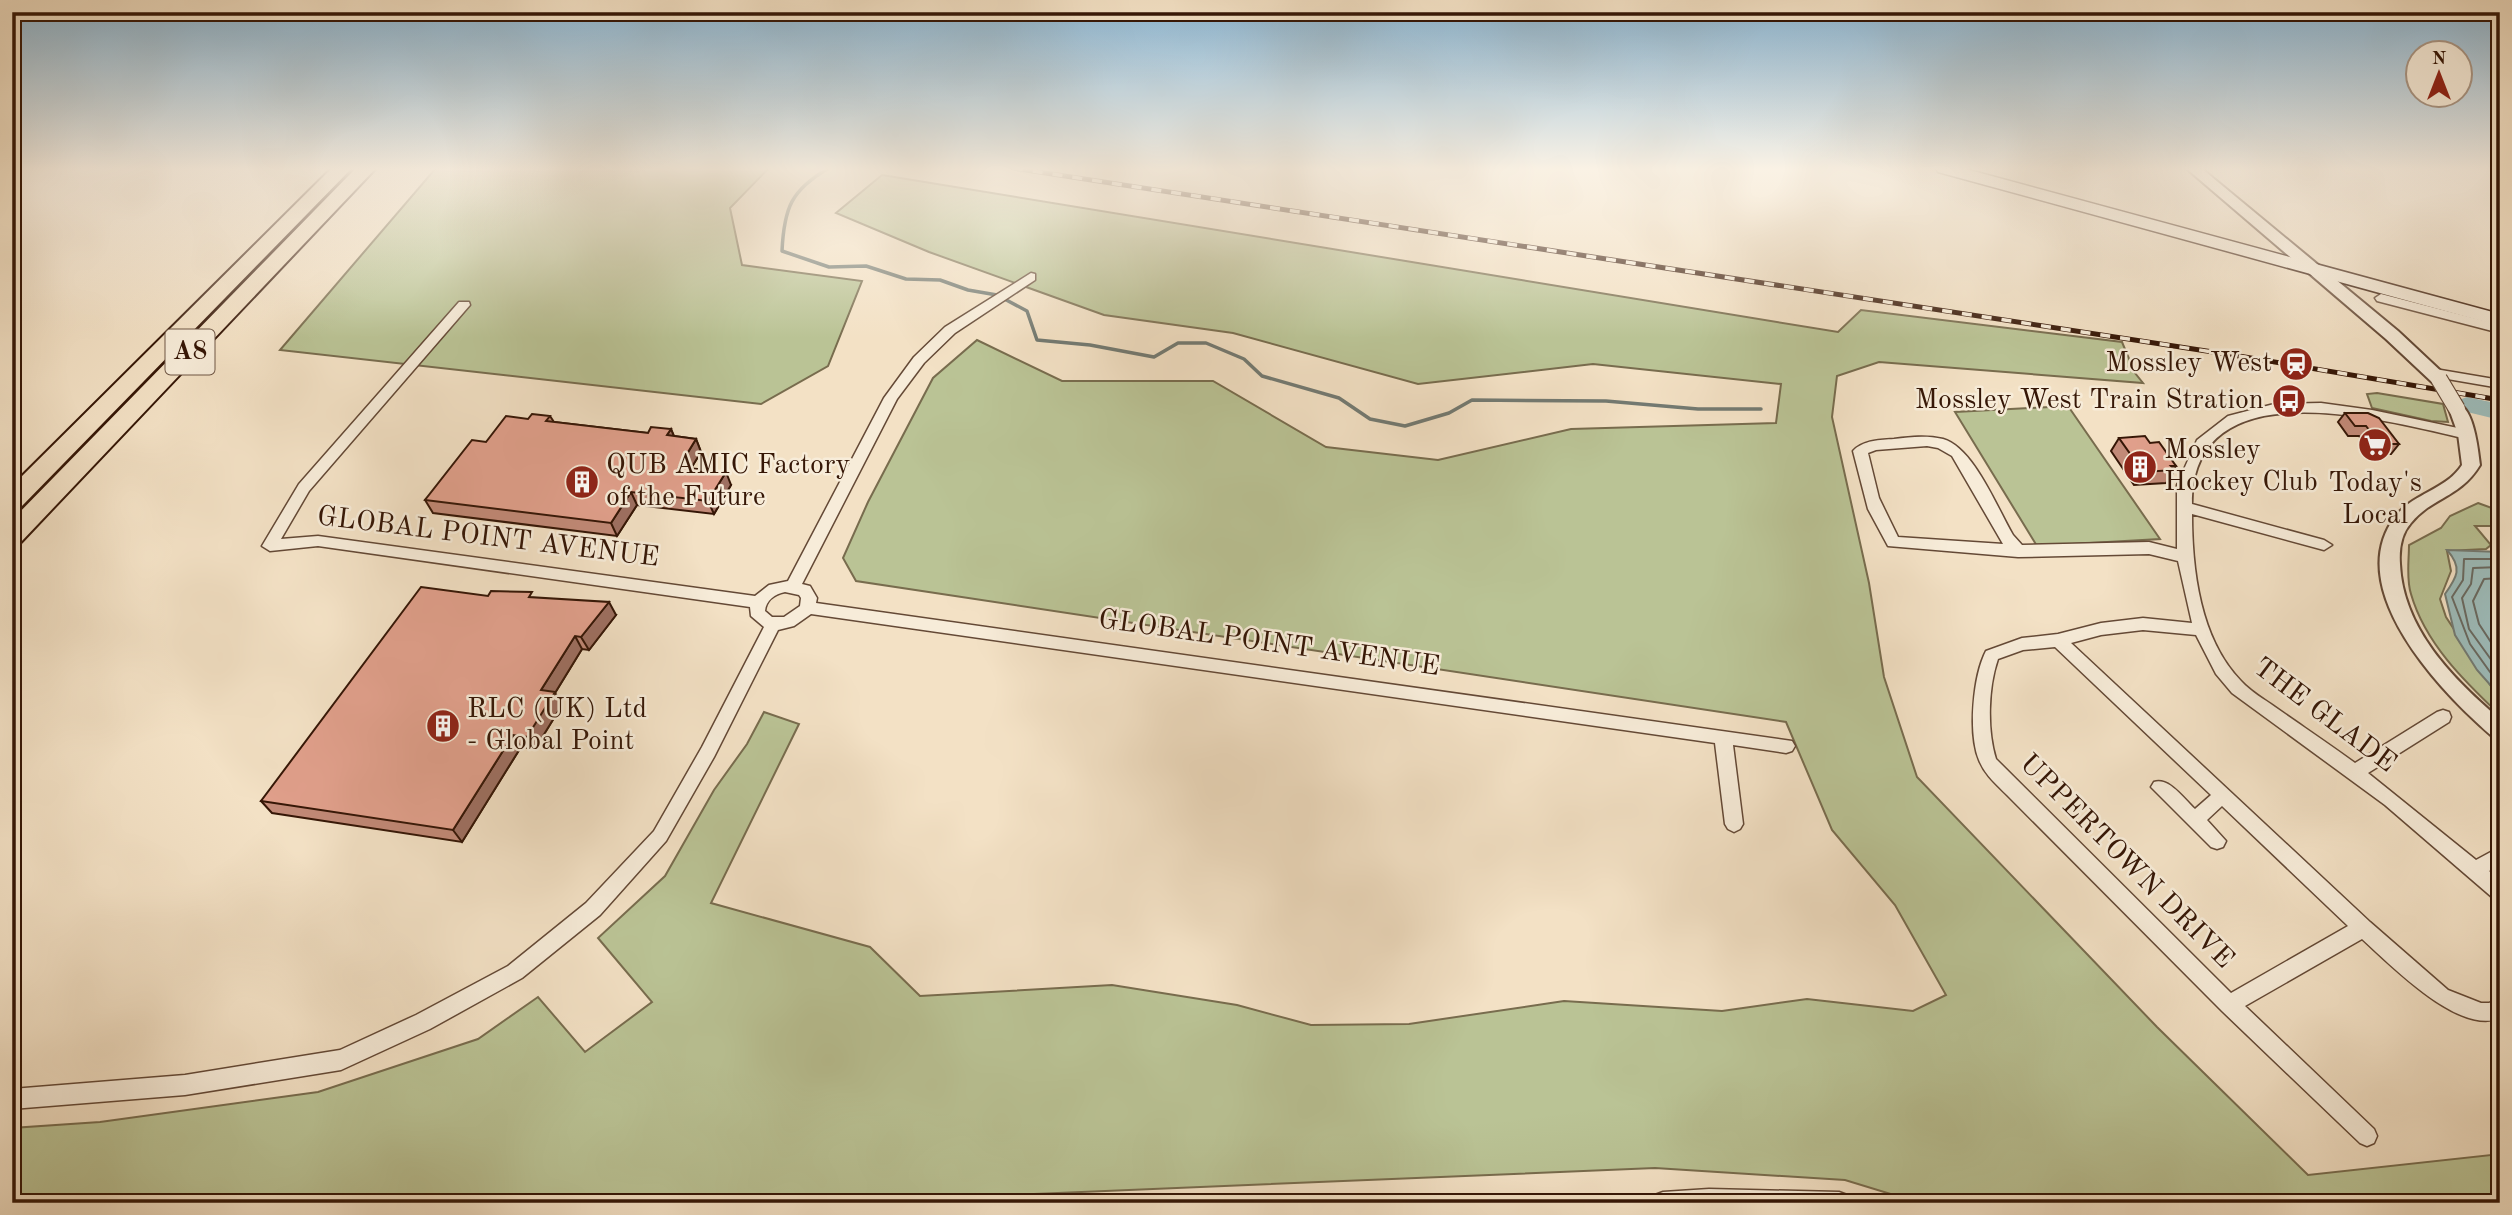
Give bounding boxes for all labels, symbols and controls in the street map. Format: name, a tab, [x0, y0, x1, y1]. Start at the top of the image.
north arrow	[2404, 38, 2474, 108]
text: N	[2432, 50, 2447, 69]
road number: A8	[166, 330, 214, 374]
station icon: Mossley West	[2277, 345, 2315, 383]
place label: Mossley West	[2105, 350, 2272, 378]
bus stop icon: Mossley West Train Stration	[2270, 382, 2308, 420]
place label: Mossley West Train Stration	[1915, 387, 2264, 415]
supermarket icon: Today's Local	[2356, 426, 2394, 464]
place label: Mossley Hockey Club	[2164, 437, 2318, 497]
building icon: Mossley Hockey Club	[2121, 448, 2159, 486]
place label: QUB AMIC Factory of the Future	[606, 452, 850, 512]
building icon: QUB AMIC Factory of the Future	[563, 463, 601, 501]
place label: Today's Local	[2328, 470, 2422, 530]
street label: GLOBAL POINT AVENUE	[315, 503, 661, 573]
street label: GLOBAL POINT AVENUE	[1097, 606, 1441, 682]
street label: THE GLADE	[2247, 653, 2401, 779]
place label: RLC (UK) Ltd - Global Point	[467, 696, 647, 756]
building icon: RLC (UK) Ltd - Global Point	[424, 707, 462, 745]
street label: UPPERTOWN DRIVE	[2014, 750, 2238, 974]

